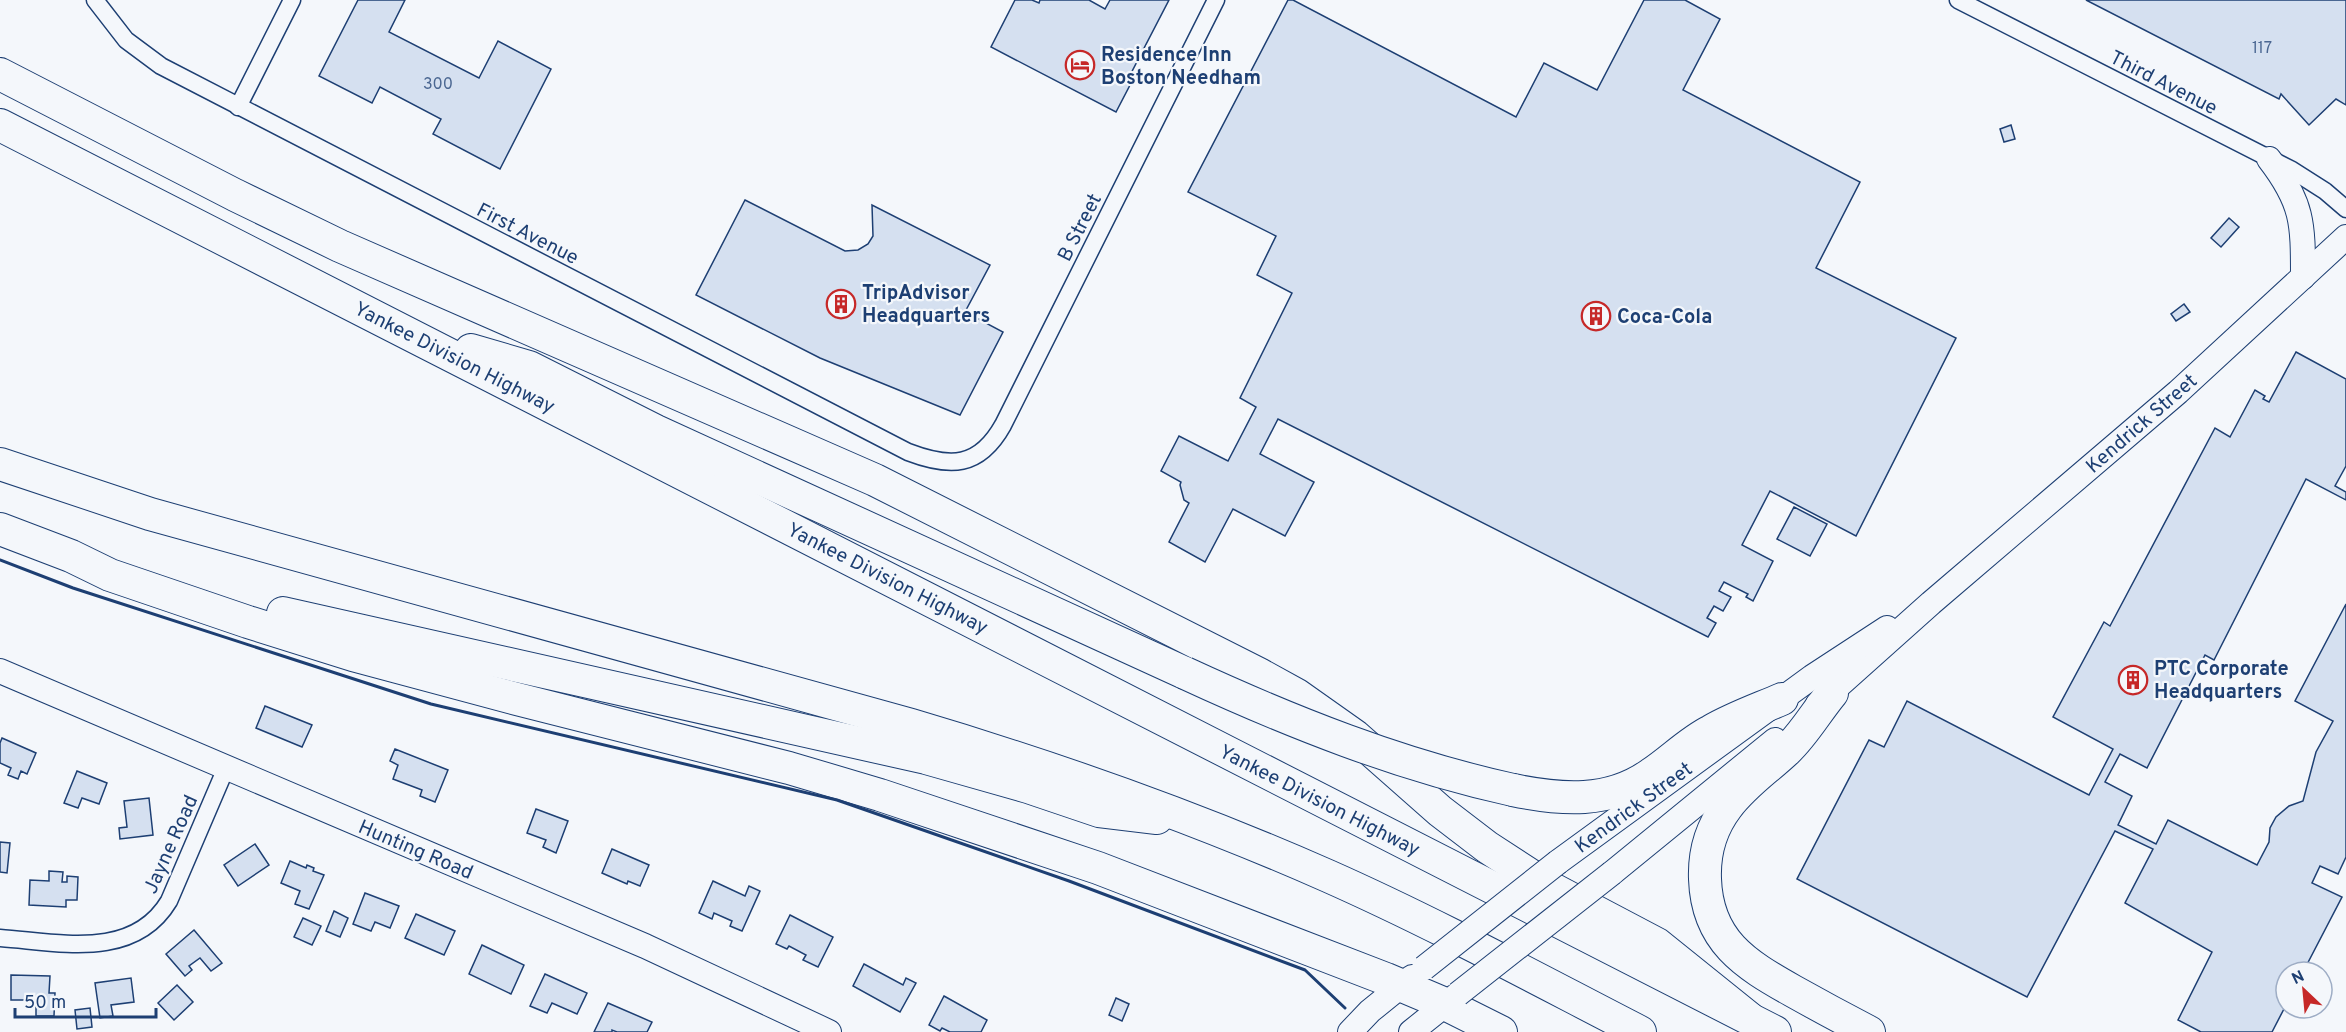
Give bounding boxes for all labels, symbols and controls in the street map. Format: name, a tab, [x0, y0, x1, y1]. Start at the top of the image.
house number: 117	[2252, 39, 2272, 59]
place label: Residence Inn Boston Needham	[1101, 43, 1261, 92]
street label: Third Avenue	[2105, 46, 2221, 122]
hotel icon: Residence Inn Boston Needham	[1064, 49, 1096, 81]
house number: 300	[423, 75, 453, 95]
street label: B Street	[1053, 190, 1109, 266]
street label: First Avenue	[472, 198, 583, 272]
place label: TripAdvisor Headquarters	[862, 281, 990, 330]
building icon: TripAdvisor Headquarters	[825, 288, 857, 320]
street label: Yankee Division Highway	[349, 297, 559, 421]
building icon: Coca-Cola	[1580, 300, 1612, 332]
place label: Coca-Cola	[1617, 305, 1712, 331]
street label: Kendrick Street	[2081, 369, 2204, 480]
street label: Yankee Division Highway	[782, 518, 992, 642]
place label: PTC Corporate Headquarters	[2154, 657, 2289, 706]
building icon: PTC Corporate Headquarters	[2117, 664, 2149, 696]
street label: Yankee Division Highway	[1214, 740, 1424, 864]
street label: Kendrick Street	[1570, 757, 1698, 860]
street label: Jayne Road	[138, 791, 205, 898]
street label: Hunting Road	[354, 815, 477, 887]
north arrow	[2274, 960, 2334, 1020]
text: N	[2289, 967, 2308, 990]
scale bar	[15, 981, 156, 1019]
text: 50 m	[24, 992, 66, 1015]

